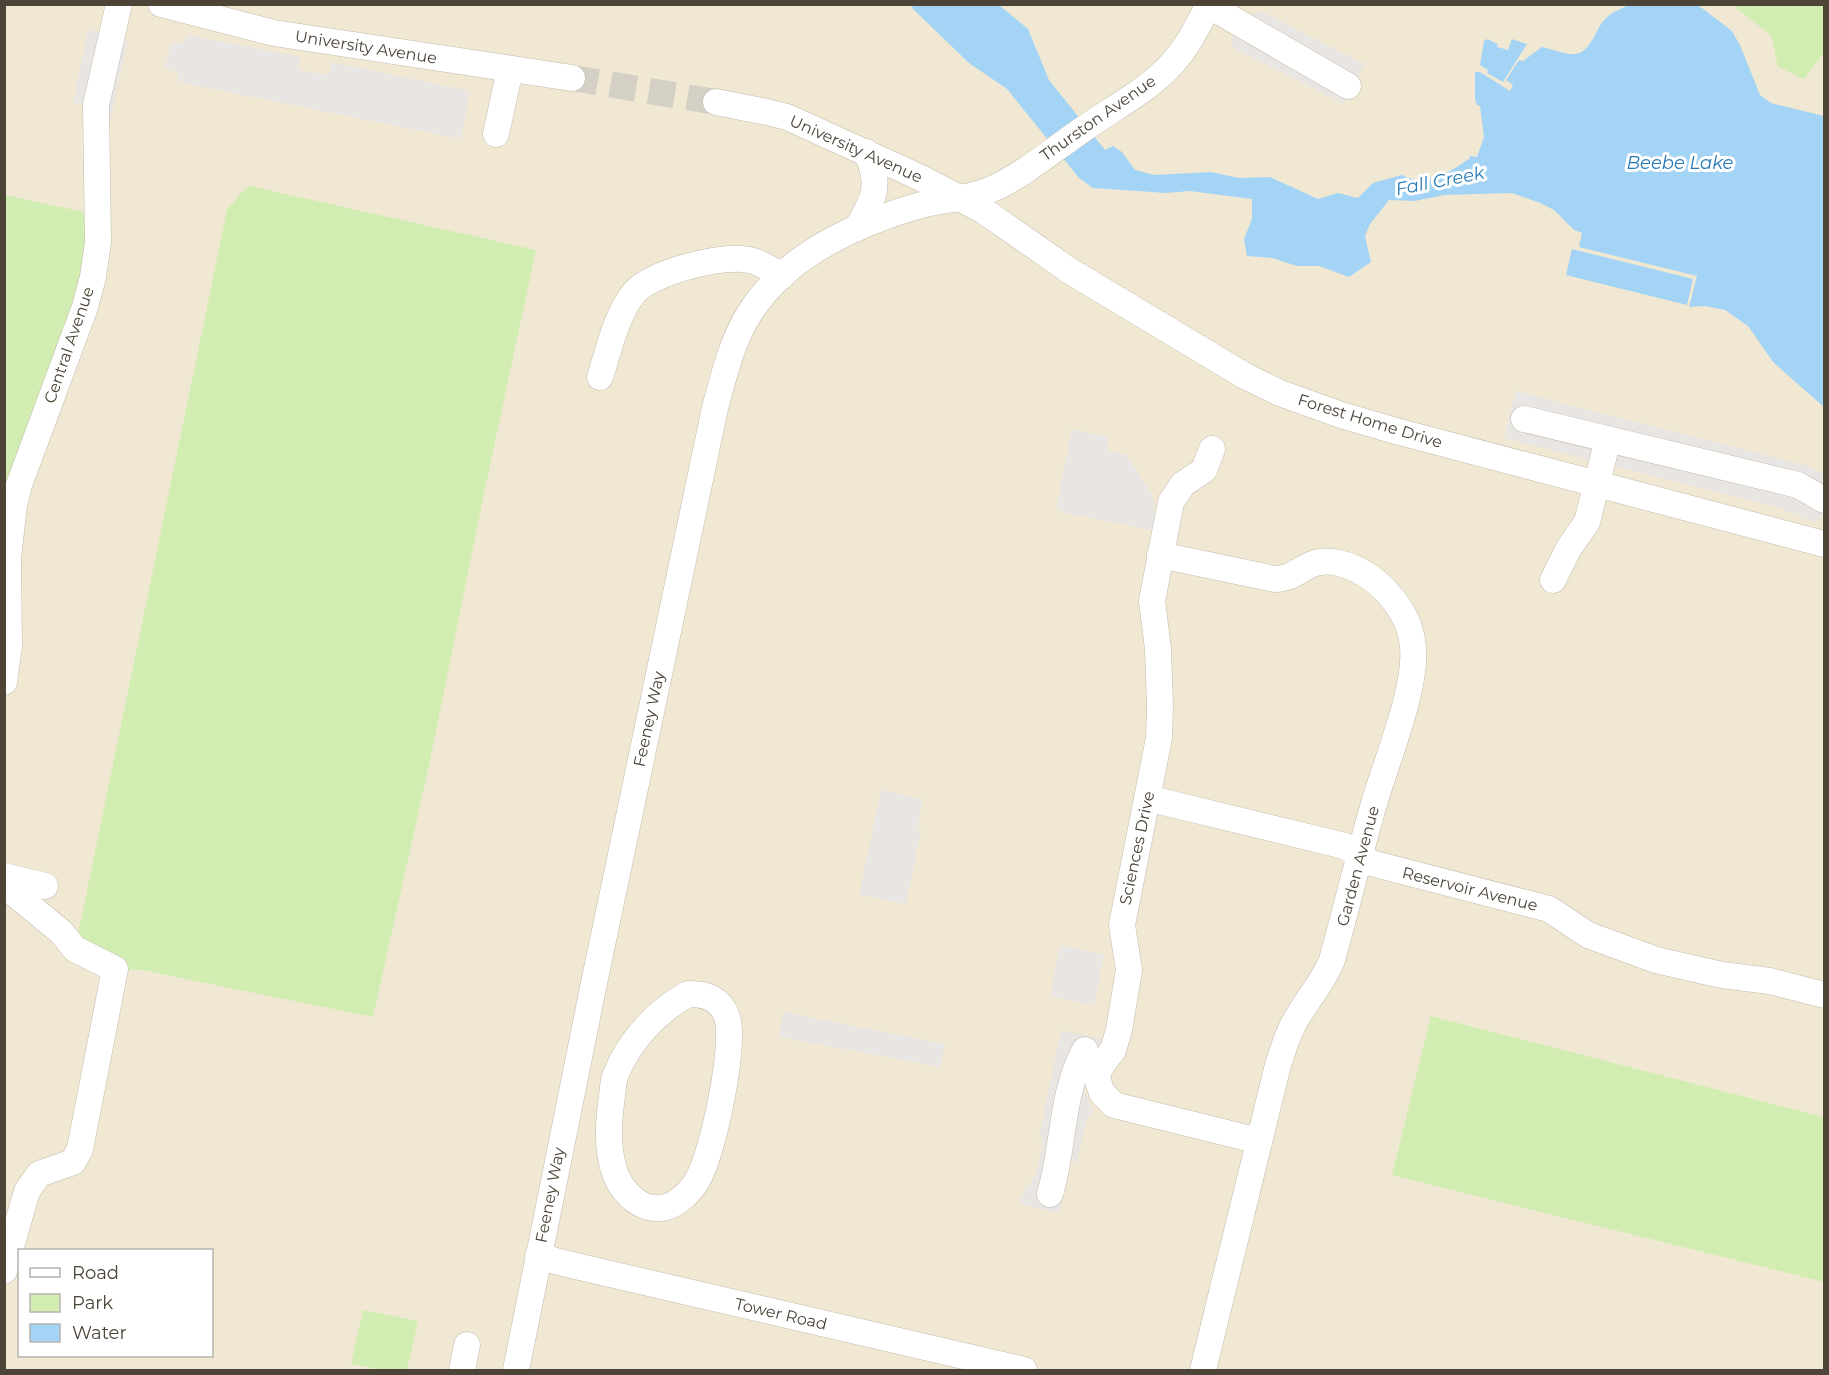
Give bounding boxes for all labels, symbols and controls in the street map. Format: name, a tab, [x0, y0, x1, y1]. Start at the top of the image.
street label: University Avenue	[294, 26, 438, 68]
street label: Thurston Avenue	[1037, 71, 1159, 165]
street label: University Avenue	[787, 111, 925, 187]
water label: Beebe Lake	[1627, 152, 1734, 174]
water label: Fall Creek	[1394, 161, 1488, 200]
street label: Central Avenue	[40, 284, 98, 406]
street label: Forest Home Drive	[1295, 390, 1445, 452]
street label: Feeney Way	[630, 669, 668, 768]
street label: Sciences Drive	[1116, 789, 1158, 907]
street label: Garden Avenue	[1333, 804, 1383, 928]
street label: Reservoir Avenue	[1400, 863, 1540, 915]
street label: Feeney Way	[531, 1145, 569, 1244]
legend	[18, 1249, 213, 1357]
text: Road	[72, 1262, 119, 1284]
text: Park	[72, 1292, 113, 1314]
street label: Tower Road	[733, 1294, 829, 1334]
text: Water	[72, 1322, 127, 1344]

